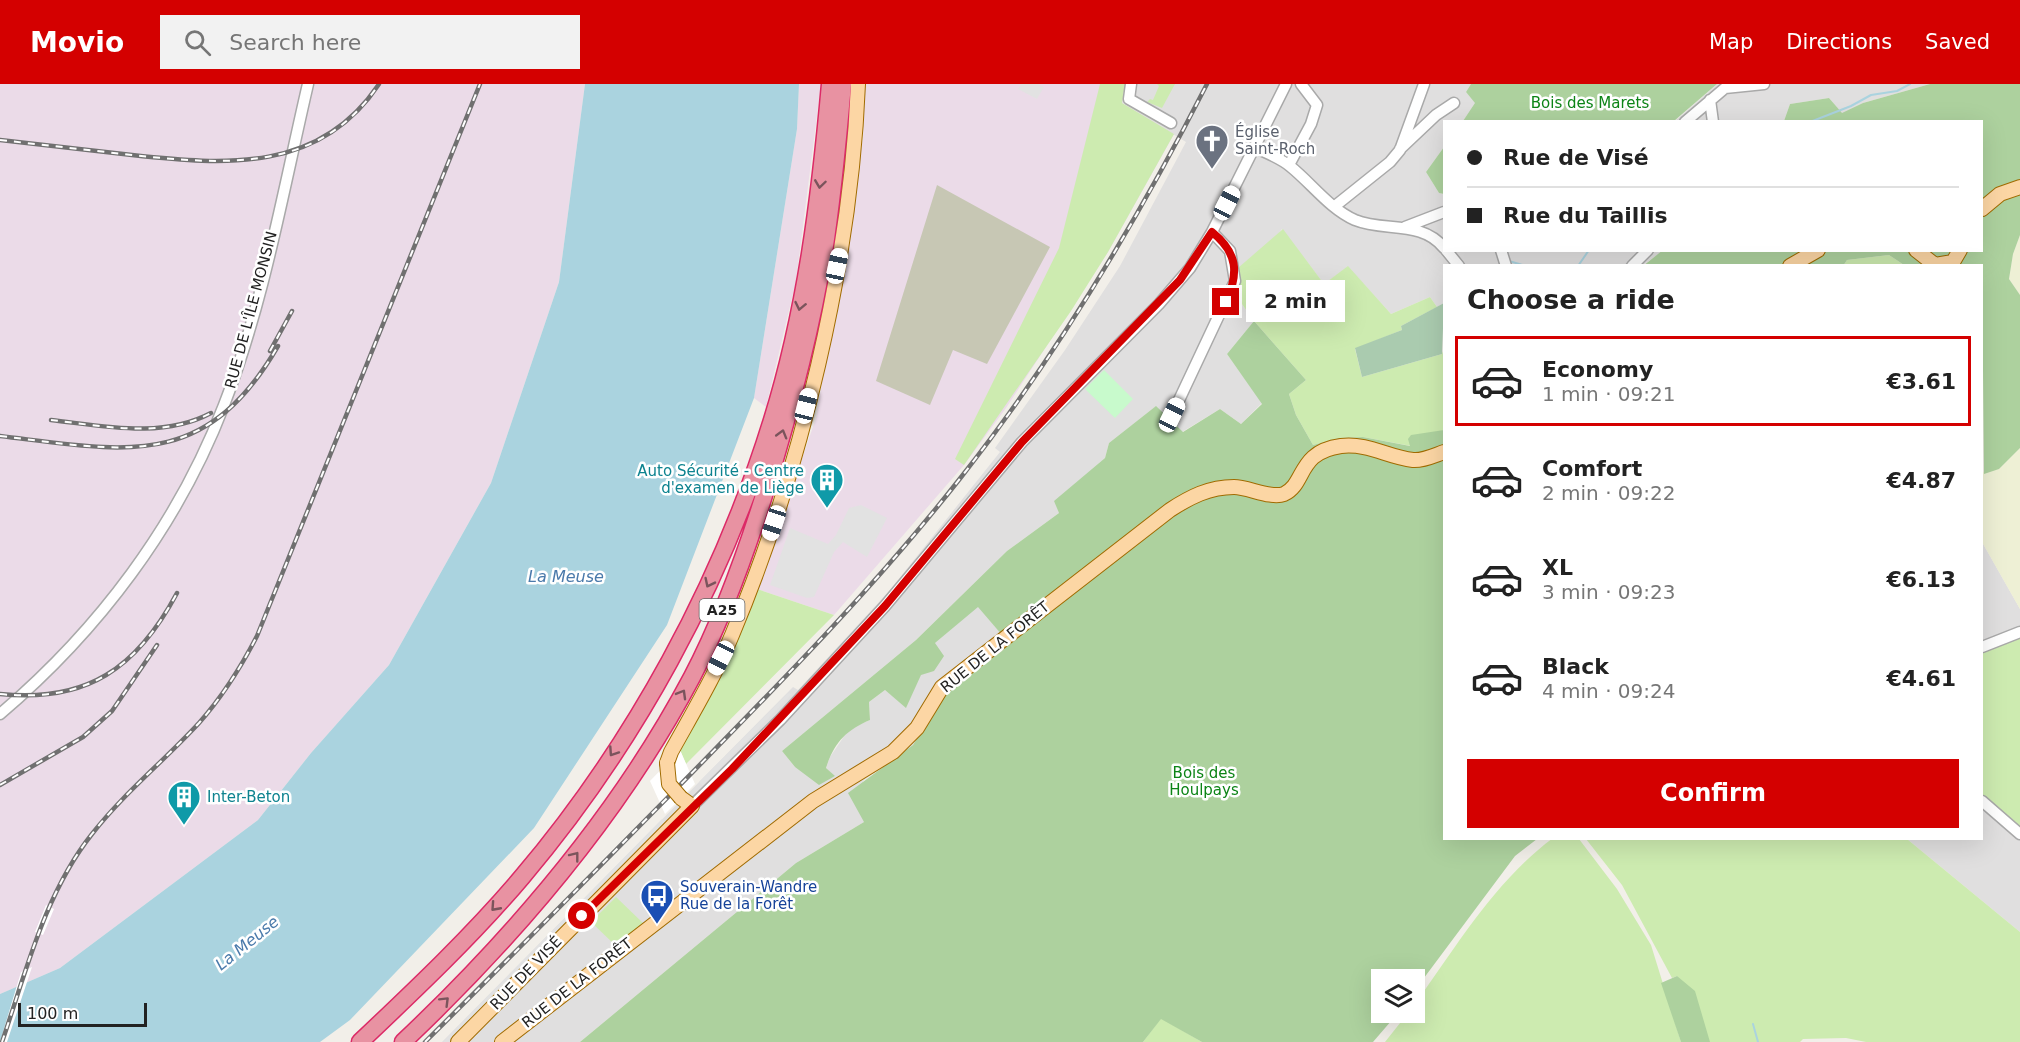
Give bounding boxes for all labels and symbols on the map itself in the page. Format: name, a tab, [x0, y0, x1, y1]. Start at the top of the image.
park label: Bois des Marets	[1531, 94, 1649, 112]
place label: Église Saint-Roch	[1235, 122, 1315, 158]
church icon: Église Saint-Roch	[1194, 123, 1230, 170]
one-way arrow	[814, 179, 826, 189]
car	[1211, 183, 1243, 223]
street label: RUE DE L'ÎLE MONSIN	[220, 229, 281, 391]
car	[824, 247, 850, 285]
callout: 2 min	[1247, 281, 1346, 323]
route end	[1212, 288, 1239, 315]
one-way arrow	[795, 301, 808, 311]
car	[793, 386, 819, 426]
car	[1156, 395, 1188, 435]
one-way arrow	[775, 429, 787, 440]
place label: Auto Sécurité - Centre d'examen de Liège	[637, 462, 804, 497]
building icon: Auto Sécurité - Centre d'examen de Liège	[809, 462, 845, 509]
car	[760, 503, 788, 543]
water label: La Meuse	[528, 567, 604, 586]
one-way arrow	[705, 576, 717, 587]
street label: RUE DE LA FORÊT	[936, 596, 1054, 696]
road number: A25	[700, 599, 744, 621]
car	[705, 638, 737, 678]
one-way arrow	[675, 690, 687, 700]
one-way arrow	[609, 746, 620, 757]
park label: Bois des Houlpays	[1169, 764, 1239, 799]
building icon: Inter-Beton	[166, 779, 202, 826]
place label: Inter-Beton	[207, 788, 290, 806]
one-way arrow	[567, 852, 578, 863]
bus stop icon: Souverain-Wandre Rue de la Forêt	[639, 878, 675, 925]
place label: Souverain-Wandre Rue de la Forêt	[680, 878, 817, 913]
one-way arrow	[491, 900, 502, 911]
route start	[568, 902, 595, 929]
water label: La Meuse	[212, 912, 283, 974]
street label: RUE DE VISÉ	[486, 932, 566, 1013]
street label: RUE DE LA FORÊT	[518, 933, 636, 1032]
one-way arrow	[438, 997, 448, 1008]
scale bar	[18, 1000, 147, 1028]

